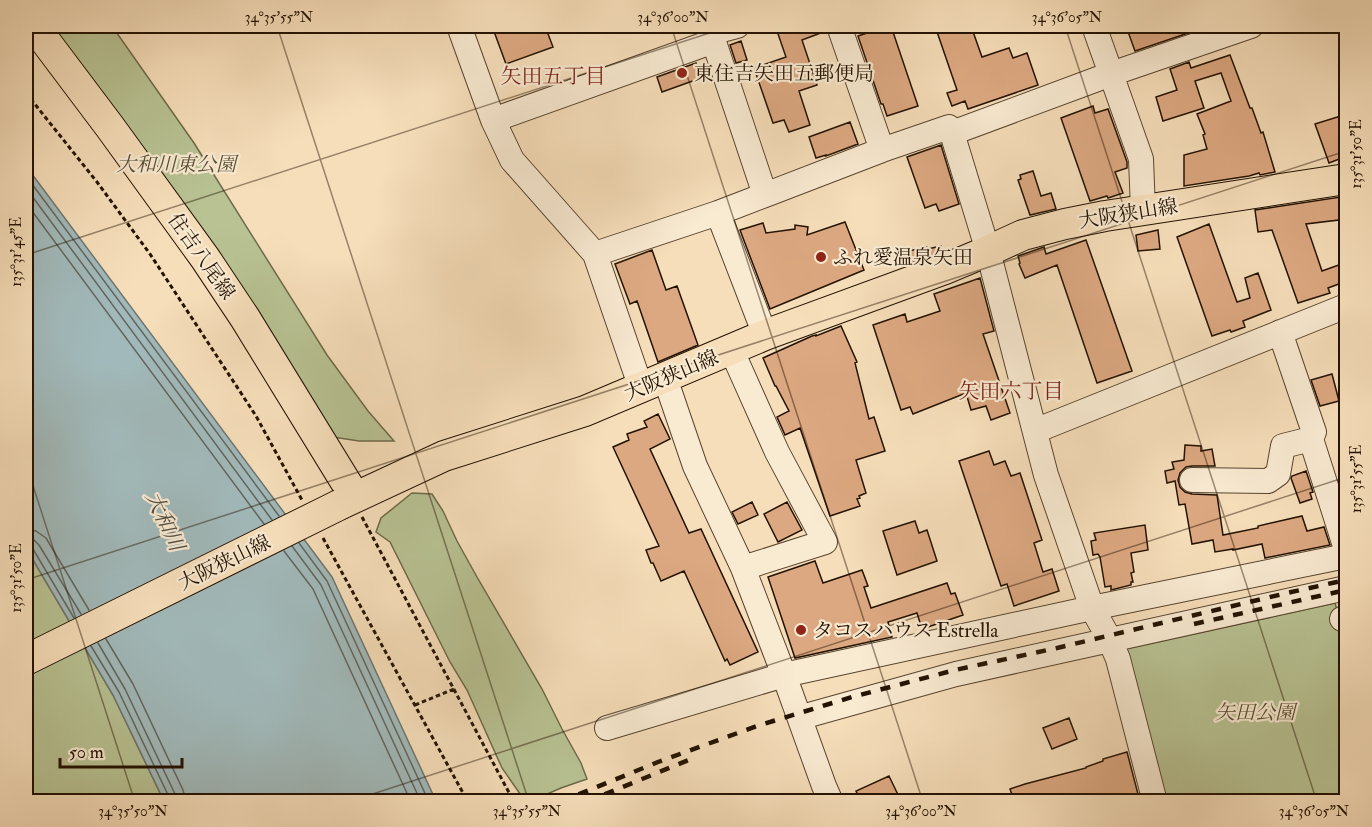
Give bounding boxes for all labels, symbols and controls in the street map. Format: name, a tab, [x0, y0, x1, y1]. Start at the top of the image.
text: 34°35'55"N	[245, 8, 314, 27]
text: 34°36'00"N	[637, 8, 709, 27]
text: 34°36'05"N	[1032, 8, 1103, 27]
place label: 東住吉矢田五郵便局	[694, 61, 874, 86]
district label: 矢田五丁目	[501, 63, 606, 90]
marker: 東住吉矢田五郵便局	[675, 66, 689, 80]
text: 135°31'50"E	[1347, 119, 1366, 189]
park label: 大和川東公園	[116, 152, 239, 177]
street label: 大阪狭山線	[1077, 193, 1179, 234]
street label: 住吉八尾線	[163, 208, 241, 304]
text: 135°31'45"E	[7, 217, 26, 287]
place label: ふれ愛温泉矢田	[833, 245, 973, 270]
marker: ふれ愛温泉矢田	[814, 250, 828, 264]
street label: 大阪狭山線	[620, 344, 722, 407]
district label: 矢田六丁目	[959, 378, 1064, 405]
text: 135°31'55"E	[1347, 445, 1366, 513]
water label: 大和川	[139, 487, 191, 557]
street label: 大阪狭山線	[174, 529, 275, 596]
text: 135°31'50"E	[7, 543, 26, 613]
place label: タコスハウス Estrella	[813, 618, 999, 643]
marker: タコスハウス Estrella	[794, 623, 808, 637]
park label: 矢田公園	[1215, 700, 1298, 725]
scale bar	[60, 731, 182, 769]
text: 50 m	[69, 741, 104, 764]
text: 34°35'50"N	[98, 802, 168, 821]
text: 34°35'55"N	[493, 802, 562, 821]
text: 34°36'00"N	[885, 802, 957, 821]
text: 34°36'05"N	[1279, 802, 1350, 821]

